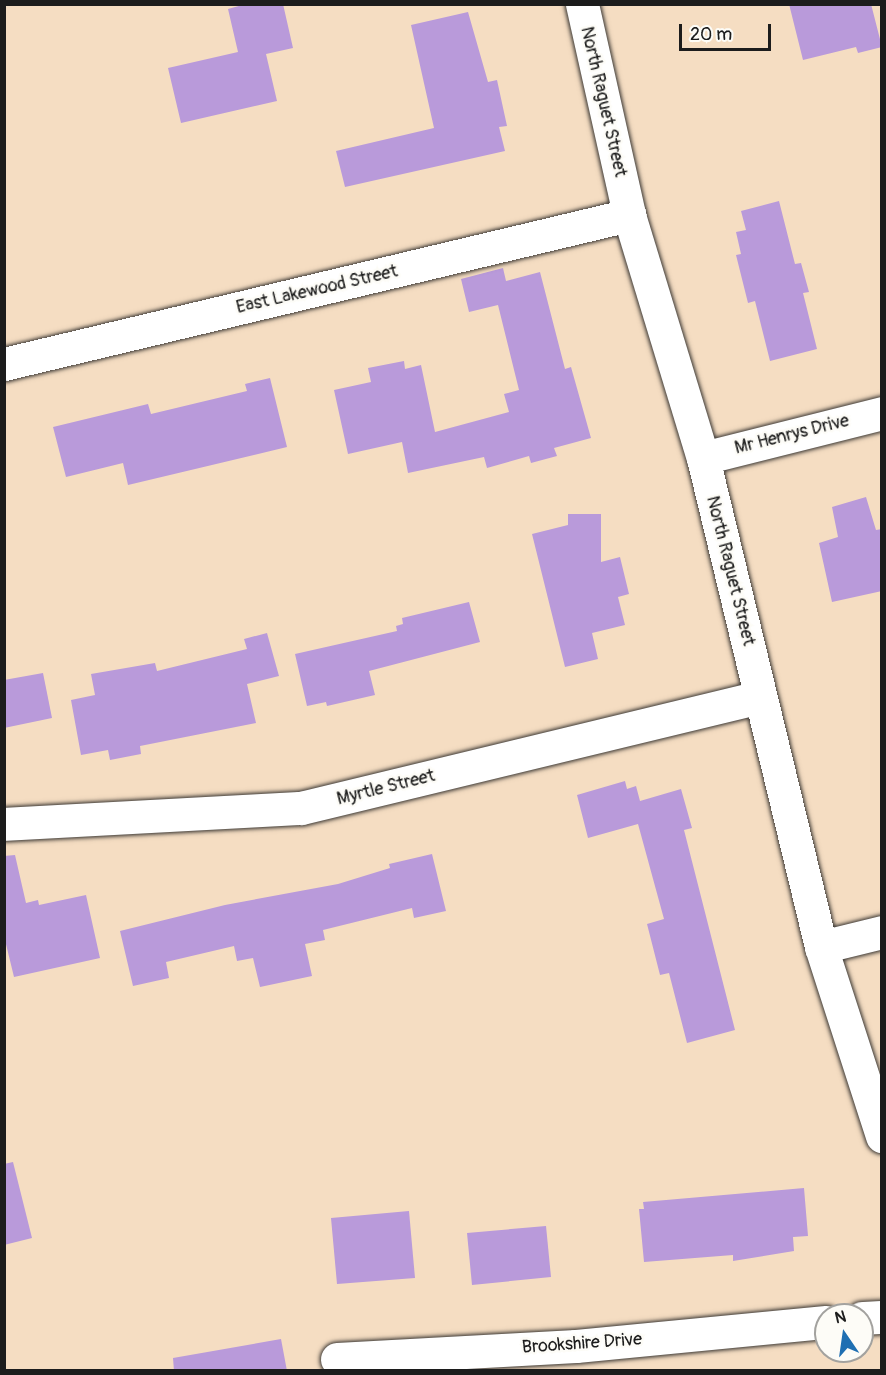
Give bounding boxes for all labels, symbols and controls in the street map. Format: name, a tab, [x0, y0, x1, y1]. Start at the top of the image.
scale bar	[682, 12, 774, 50]
text: 20 m	[690, 23, 732, 46]
street label: North Raguet Street	[575, 25, 631, 179]
street label: East Lakewood Street	[234, 261, 400, 319]
street label: Mr Henrys Drive	[733, 410, 851, 460]
street label: North Raguet Street	[701, 494, 759, 648]
street label: Myrtle Street	[335, 765, 437, 811]
north arrow	[814, 1303, 874, 1363]
text: N	[833, 1306, 848, 1328]
street label: Brookshire Drive	[521, 1329, 643, 1359]

